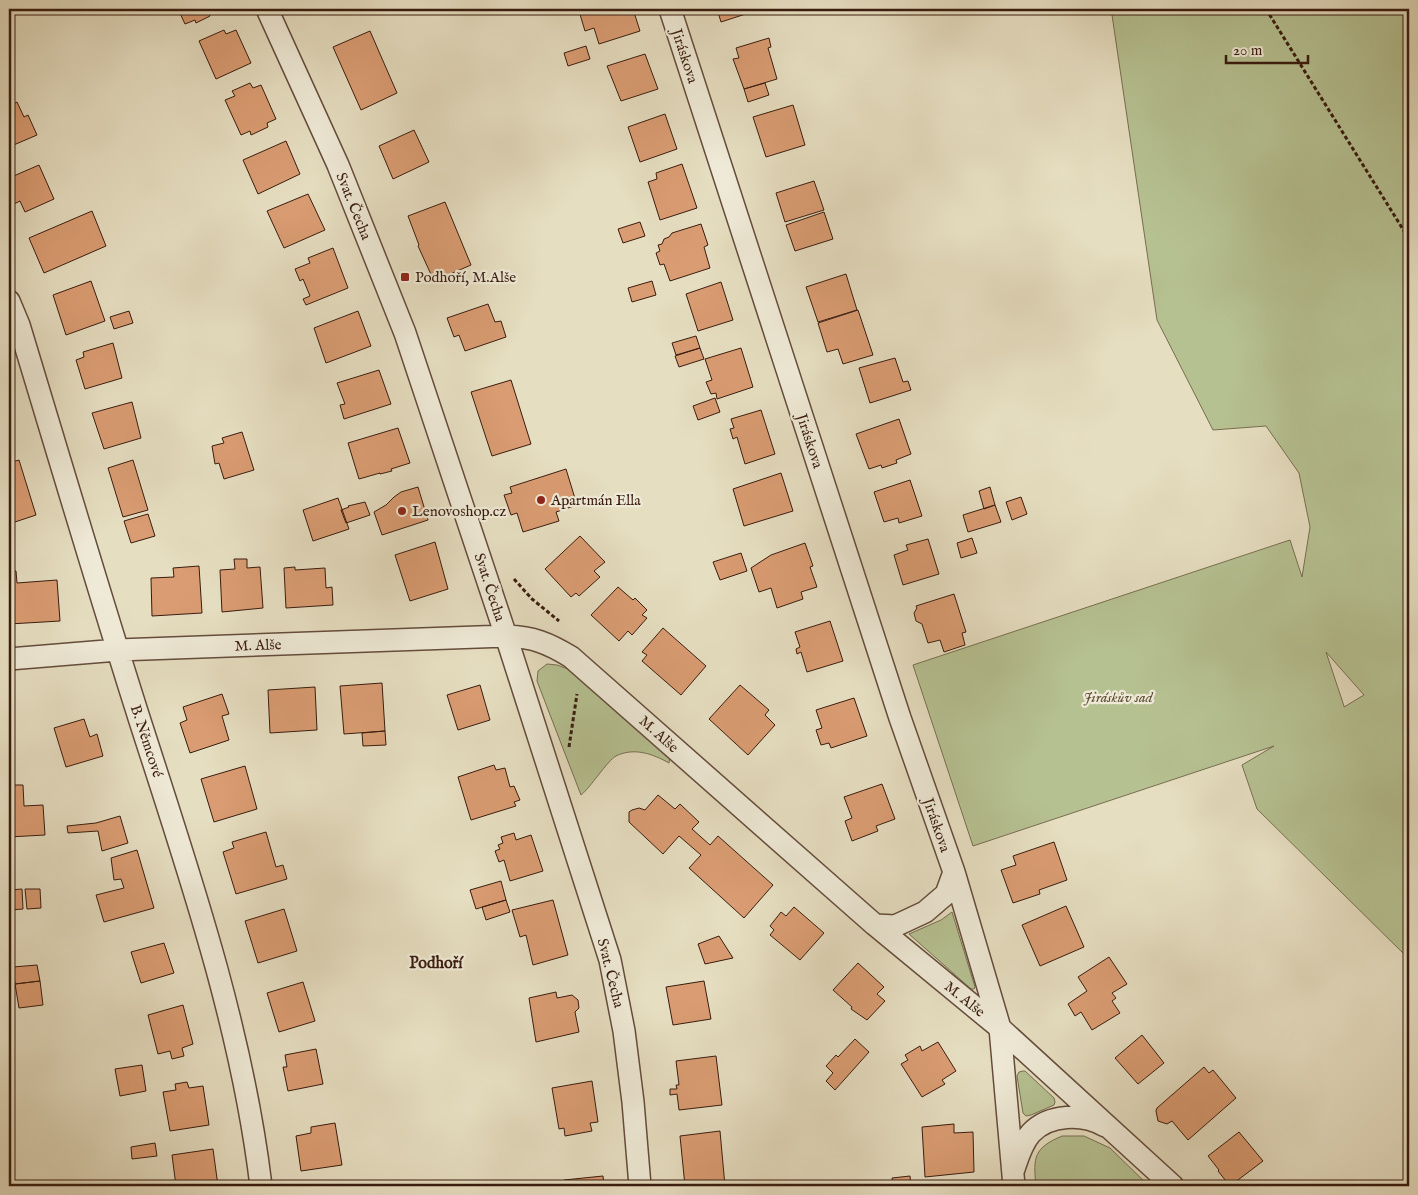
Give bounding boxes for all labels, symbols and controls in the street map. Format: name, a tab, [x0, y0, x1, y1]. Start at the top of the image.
street label: Jiráskova	[666, 25, 702, 86]
scale bar	[1226, 32, 1308, 64]
text: 20 m	[1233, 41, 1263, 60]
street label: Svat. Čecha	[331, 170, 376, 243]
place label: Podhoří, M.Alše	[415, 268, 516, 287]
marker: Podhoří, M.Alše	[399, 271, 411, 283]
street label: Jiráskova	[791, 410, 827, 471]
place label: Apartmán Ella	[550, 491, 641, 510]
marker: Apartmán Ella	[535, 494, 547, 506]
place label: Lenovoshop.cz	[412, 502, 506, 521]
marker: Lenovoshop.cz	[396, 505, 408, 517]
street label: Svat. Čecha	[470, 551, 510, 624]
street label: M. Alše	[234, 635, 282, 656]
park label: Jiráskův sad	[1083, 688, 1154, 707]
street label: B. Němcové	[126, 702, 167, 780]
street label: M. Alše	[635, 712, 683, 757]
street label: Jiráskova	[918, 794, 955, 855]
street label: Svat. Čecha	[593, 936, 628, 1010]
district label: Podhoří	[409, 954, 464, 974]
street label: M. Alše	[940, 977, 989, 1022]

